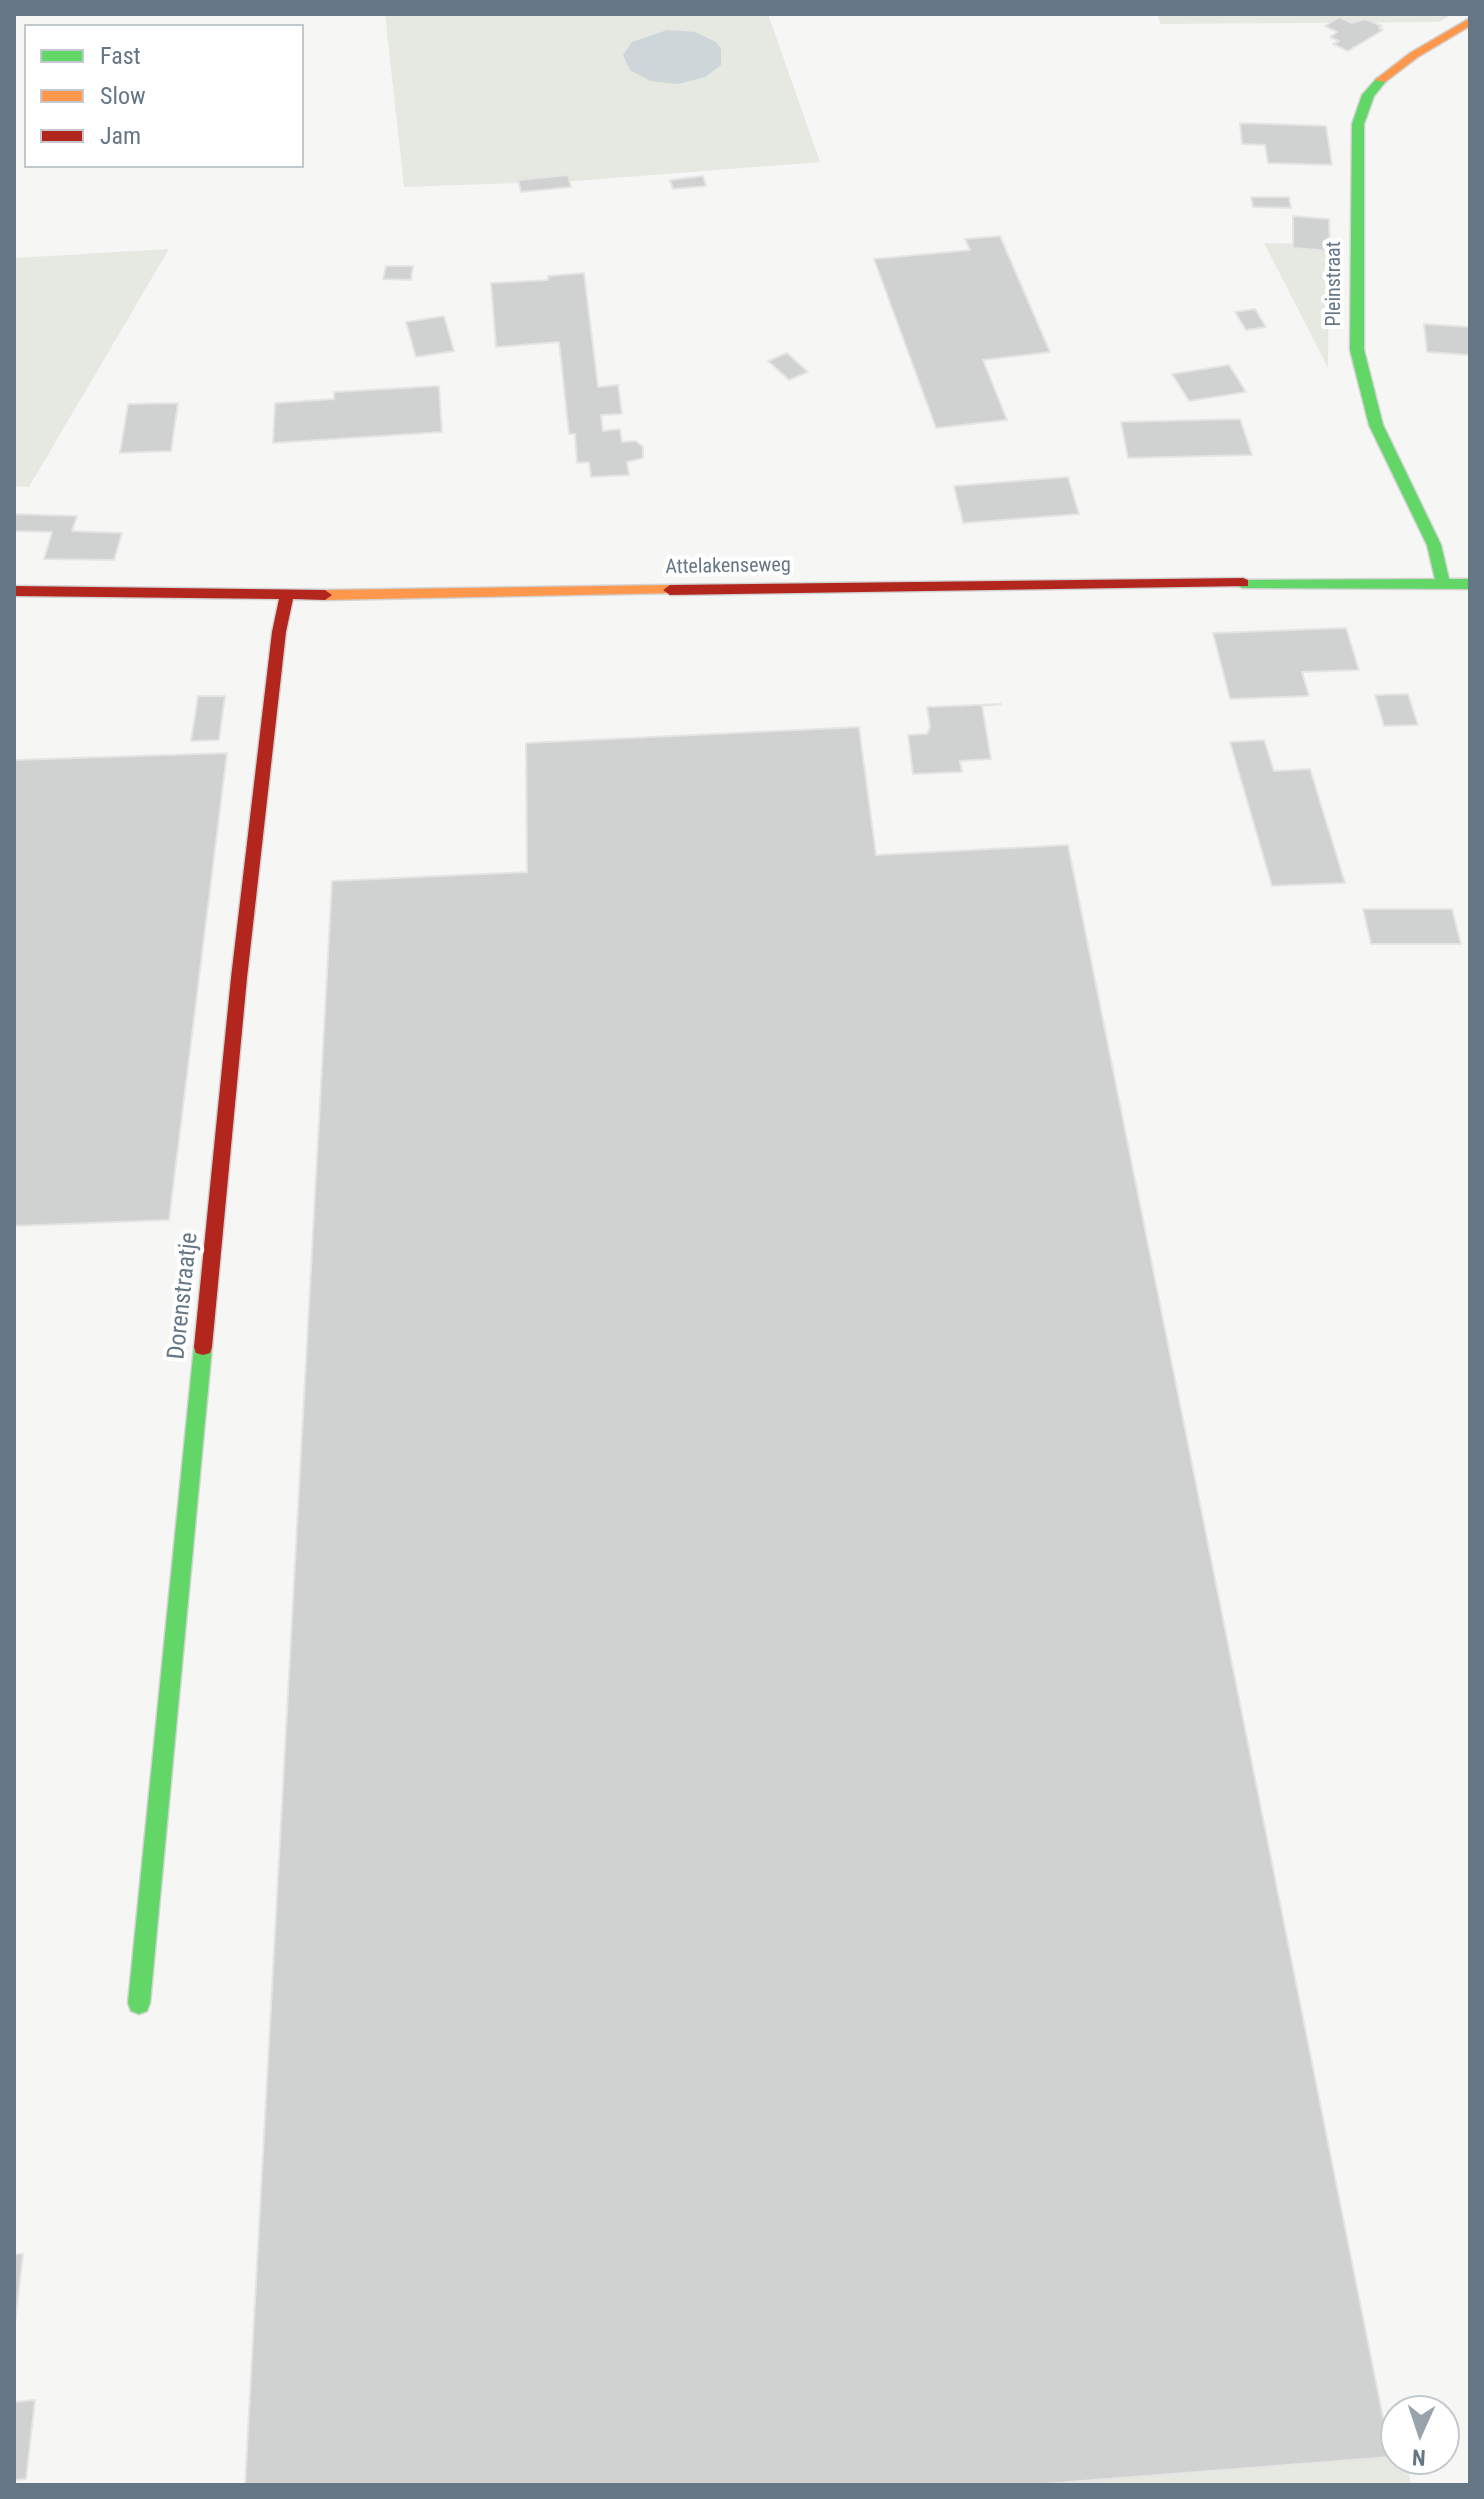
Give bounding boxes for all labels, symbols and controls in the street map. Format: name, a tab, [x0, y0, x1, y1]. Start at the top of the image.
legend	[24, 24, 304, 168]
text: Fast	[100, 42, 141, 70]
text: Slow	[100, 82, 146, 110]
text: Jam	[100, 122, 141, 150]
street label: Pleinstraat	[1323, 241, 1347, 327]
street label: Attelakenseweg	[665, 554, 791, 580]
street label: Dorenstraatje	[163, 1231, 205, 1361]
north arrow	[1380, 2395, 1460, 2475]
text: N	[1411, 2445, 1426, 2470]

